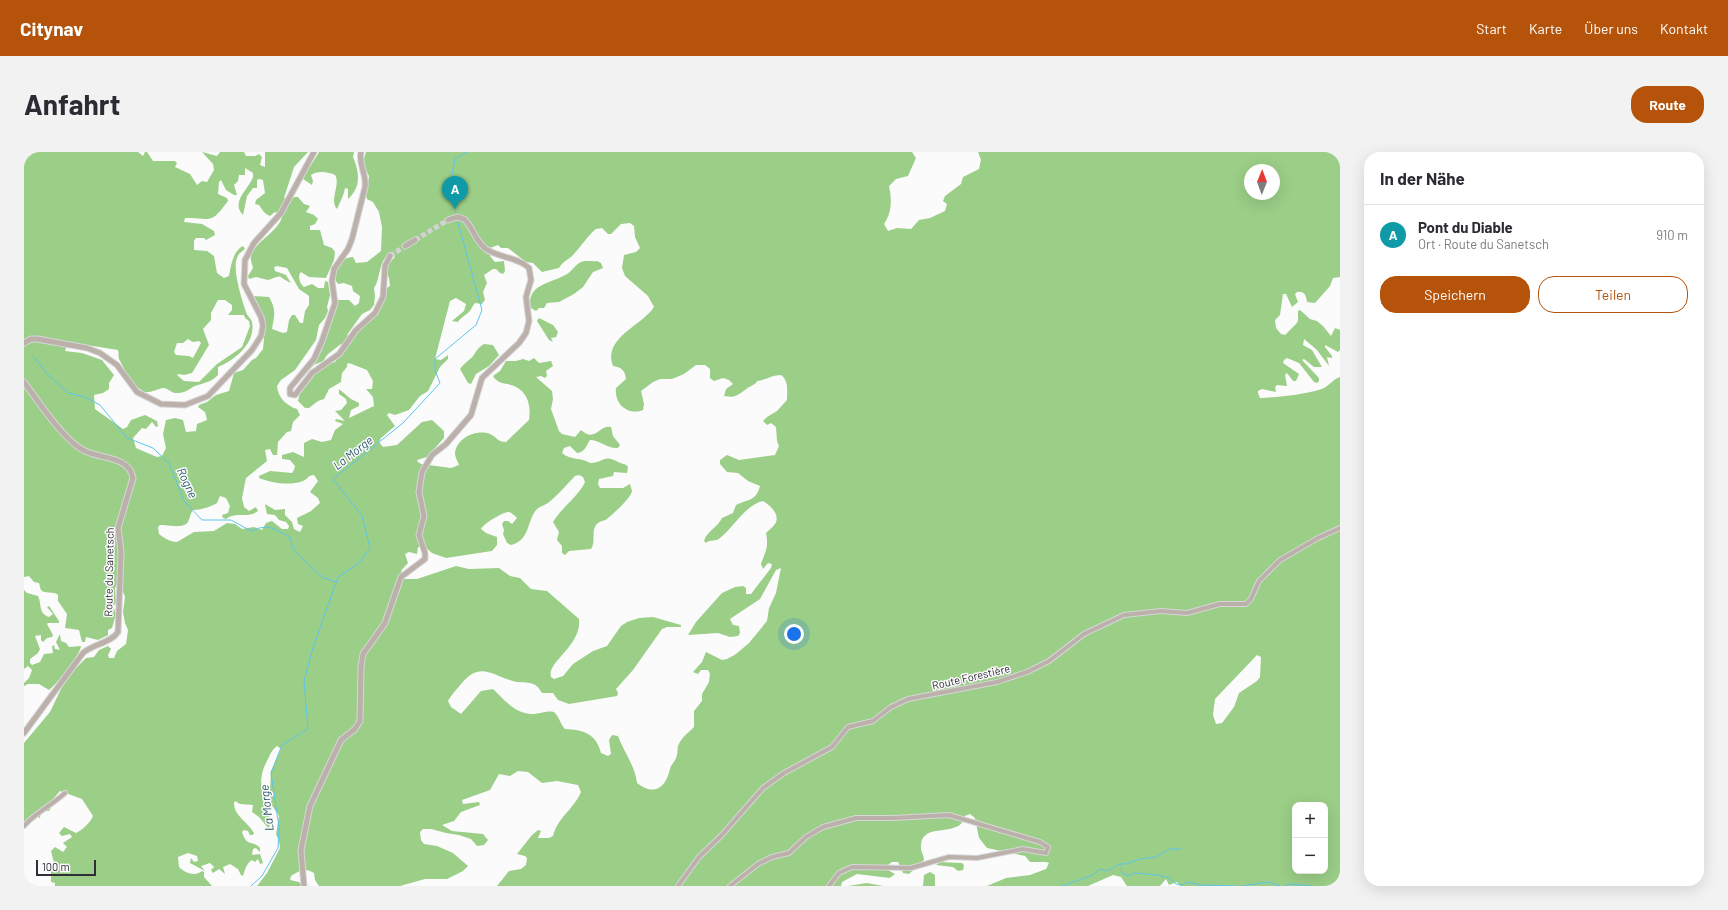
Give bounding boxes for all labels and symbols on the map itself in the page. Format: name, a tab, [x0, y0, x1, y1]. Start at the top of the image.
north arrow	[1244, 164, 1280, 200]
pin: A	[442, 176, 468, 209]
water label: La Morge	[330, 432, 375, 472]
water label: Rogne	[175, 465, 201, 500]
street label: Route du Sanetsch	[101, 527, 116, 617]
your location	[784, 624, 804, 644]
street label: Route Forestière	[931, 661, 1011, 692]
water label: La Morge	[256, 784, 276, 832]
scale bar	[36, 858, 96, 877]

